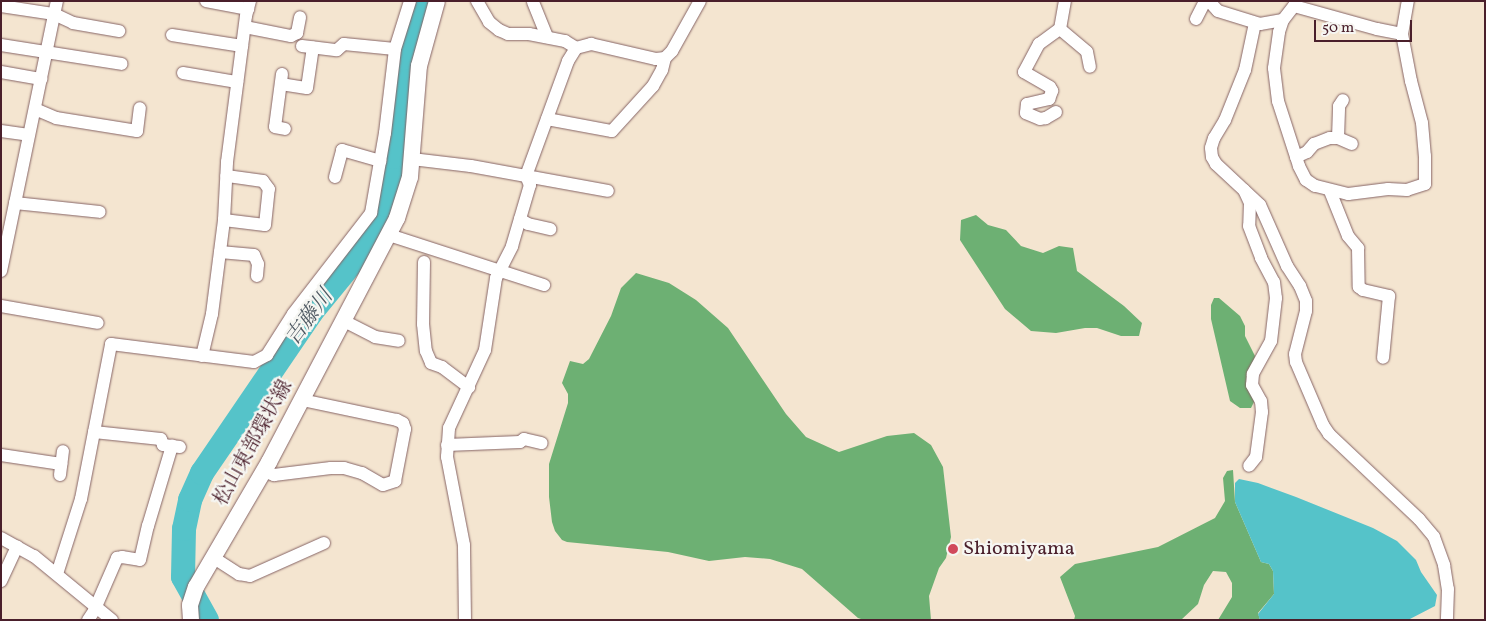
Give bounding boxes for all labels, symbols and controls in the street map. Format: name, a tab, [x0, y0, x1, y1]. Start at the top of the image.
scale bar	[1316, 10, 1414, 42]
text: 50 m	[1322, 18, 1354, 39]
water label: 吉藤川	[281, 285, 339, 351]
street label: 松山東部環状線	[210, 376, 298, 510]
place label: Shiomiyama	[963, 537, 1075, 561]
marker: Shiomiyama	[947, 543, 959, 555]

